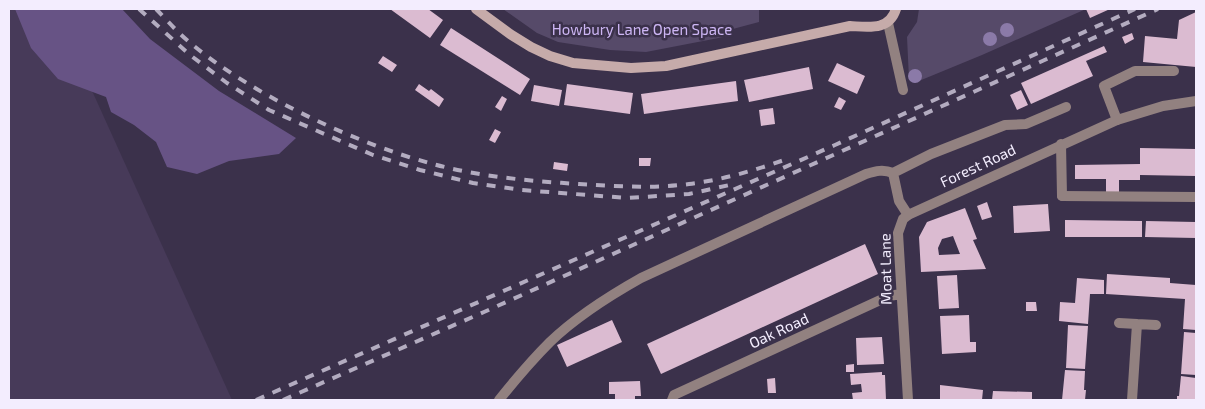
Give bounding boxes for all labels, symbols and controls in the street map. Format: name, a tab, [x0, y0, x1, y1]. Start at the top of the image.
park label: Howbury Lane Open Space	[552, 20, 732, 38]
street label: Forest Road	[937, 140, 1018, 190]
street label: Moat Lane	[875, 233, 895, 305]
street label: Oak Road	[746, 308, 811, 352]

